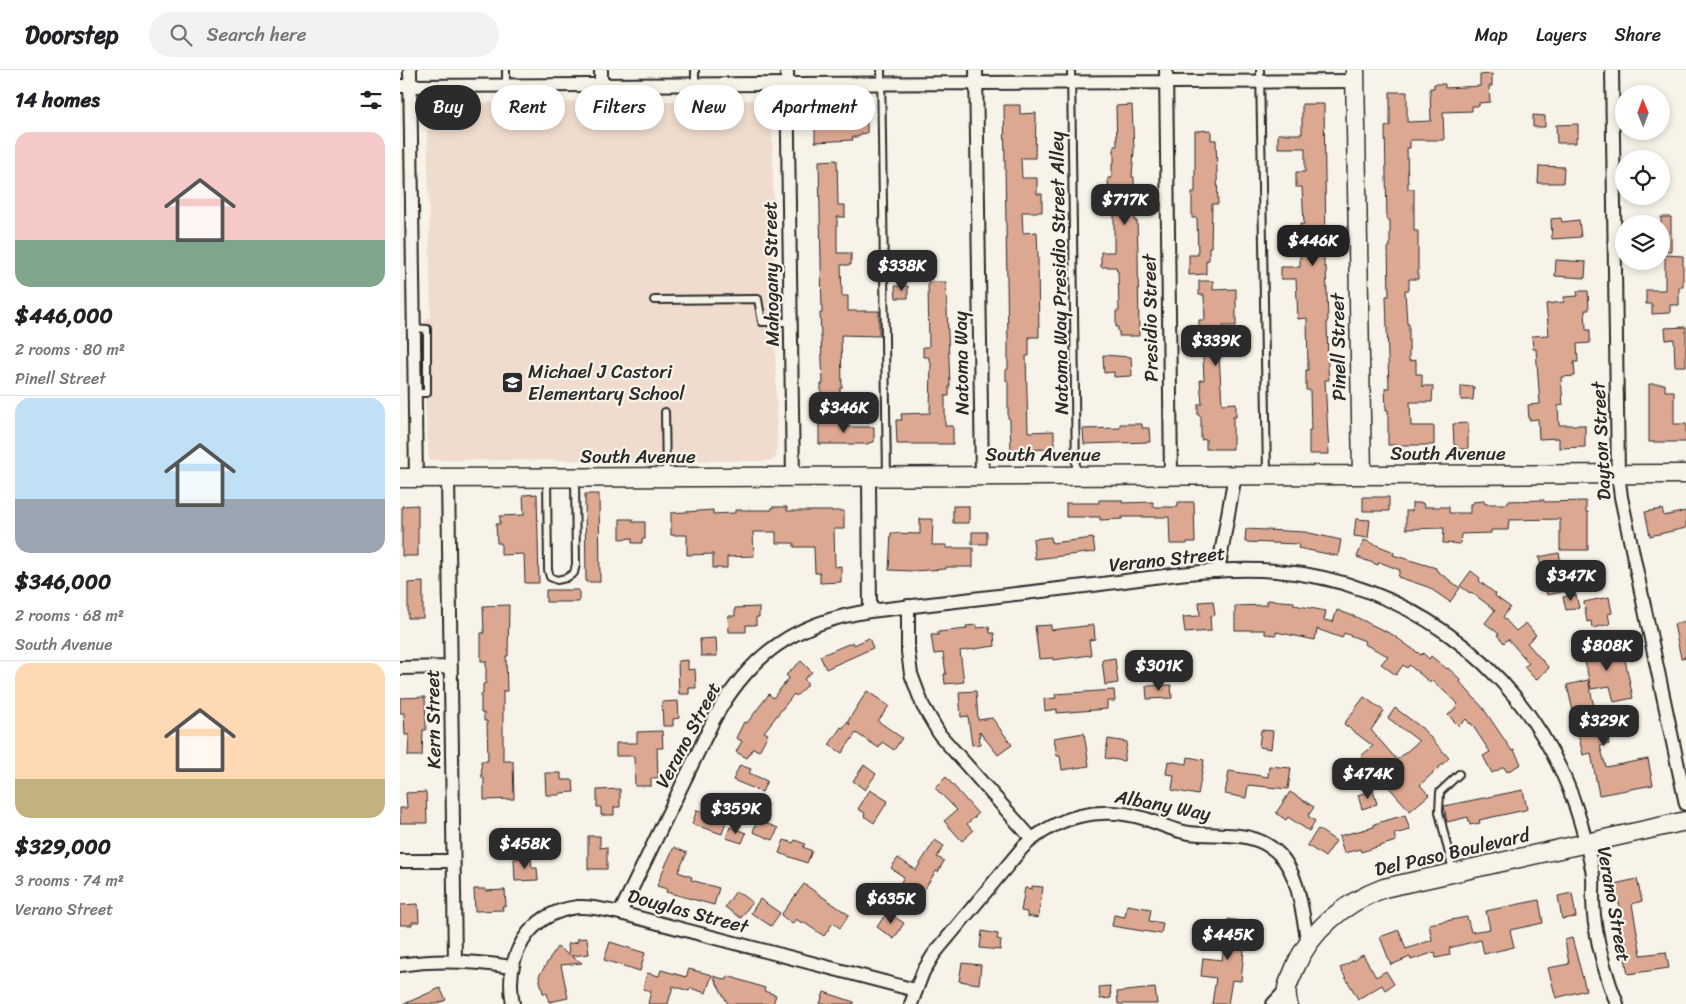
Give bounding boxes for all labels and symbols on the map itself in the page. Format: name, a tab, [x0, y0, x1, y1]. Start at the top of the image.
north arrow	[1615, 85, 1670, 140]
street label: Natoma Way Presidio Street Alley	[1040, 131, 1078, 415]
pin: $717K	[1090, 184, 1160, 226]
street label: Mahogany Street	[753, 201, 789, 347]
pin: $446K	[1278, 224, 1348, 267]
pin: $338K	[867, 250, 937, 292]
street label: Presidio Street	[1132, 253, 1168, 382]
street label: Pinell Street	[1321, 291, 1355, 401]
street label: Natoma Way	[944, 311, 978, 415]
pin: $339K	[1181, 324, 1251, 367]
place label: Michael J Castori Elementary School	[528, 355, 685, 410]
school or university icon: Michael J Castori Elementary School	[500, 370, 524, 394]
street label: Dayton Street	[1581, 380, 1621, 501]
pin: $346K	[809, 392, 879, 434]
street label: South Avenue	[1390, 437, 1506, 470]
street label: South Avenue	[985, 438, 1101, 471]
street label: South Avenue	[580, 440, 696, 473]
street label: Verano Street	[1107, 536, 1227, 582]
pin: $347K	[1536, 560, 1606, 602]
pin: $808K	[1572, 630, 1642, 672]
pin: $301K	[1124, 650, 1194, 692]
street label: Kern Street	[416, 669, 450, 769]
street label: Verano Street	[646, 676, 730, 794]
pin: $329K	[1569, 704, 1639, 747]
pin: $474K	[1333, 758, 1403, 800]
street label: Albany Way	[1111, 779, 1214, 830]
pin: $359K	[701, 792, 771, 835]
street label: Del Paso Boulevard	[1371, 818, 1535, 886]
pin: $458K	[490, 828, 560, 870]
street label: Verano Street	[1588, 844, 1640, 964]
street label: Douglas Street	[624, 879, 753, 943]
pin: $635K	[856, 882, 926, 925]
pin: $445K	[1193, 918, 1263, 961]

